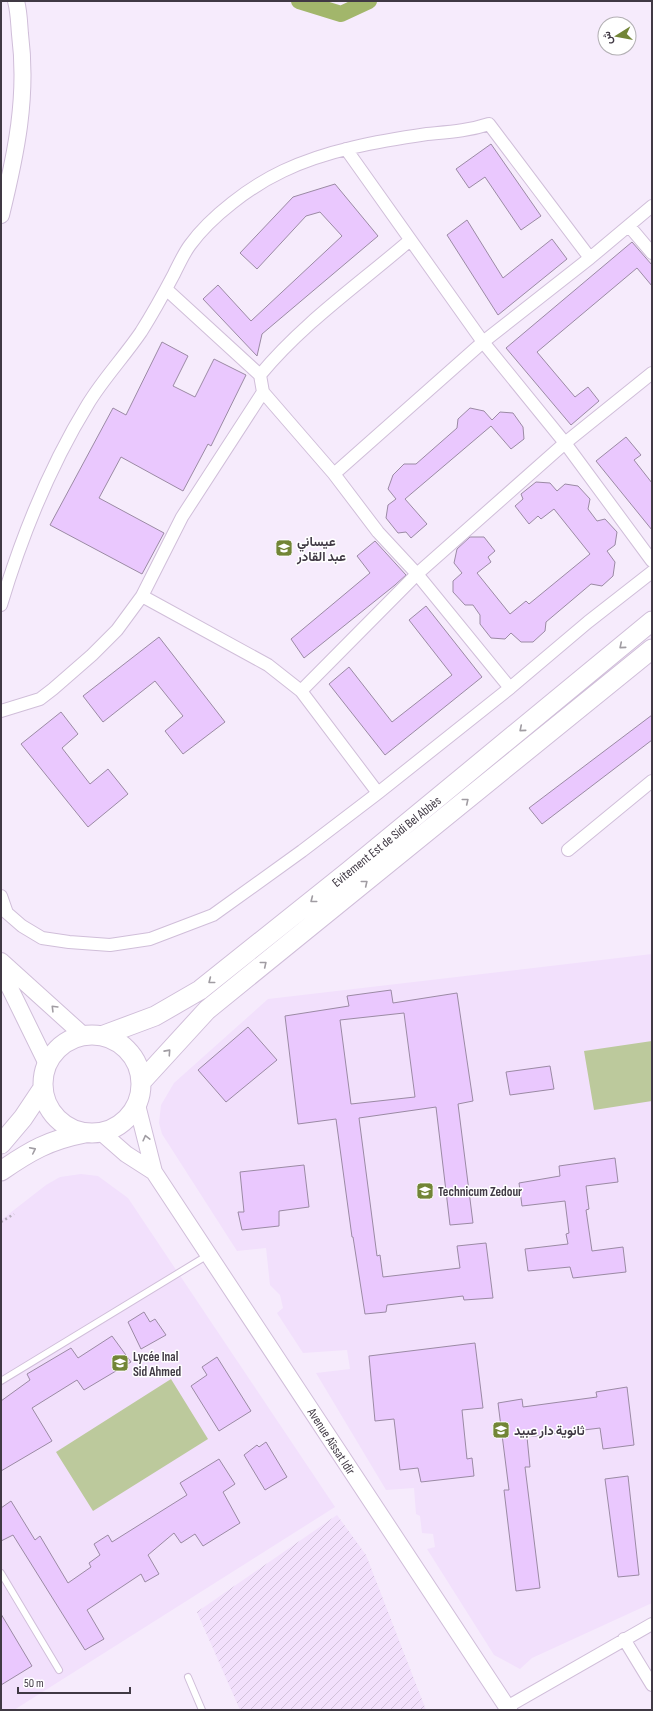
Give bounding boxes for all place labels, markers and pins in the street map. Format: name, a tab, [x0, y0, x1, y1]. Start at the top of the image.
place label: عيساني عبد القادر	[296, 534, 346, 565]
school or university icon: عيساني عبد القادر	[274, 538, 294, 558]
school or university icon: Technicum Zedour	[415, 1181, 435, 1201]
place label: Technicum Zedour	[438, 1184, 522, 1200]
place label: Lycée Inal Sid Ahmed	[133, 1349, 181, 1380]
school or university icon: Lycée Inal Sid Ahmed	[110, 1353, 130, 1373]
school or university icon: ثانوية دار عبيد	[491, 1420, 511, 1440]
place label: ثانوية دار عبيد	[514, 1423, 585, 1439]

